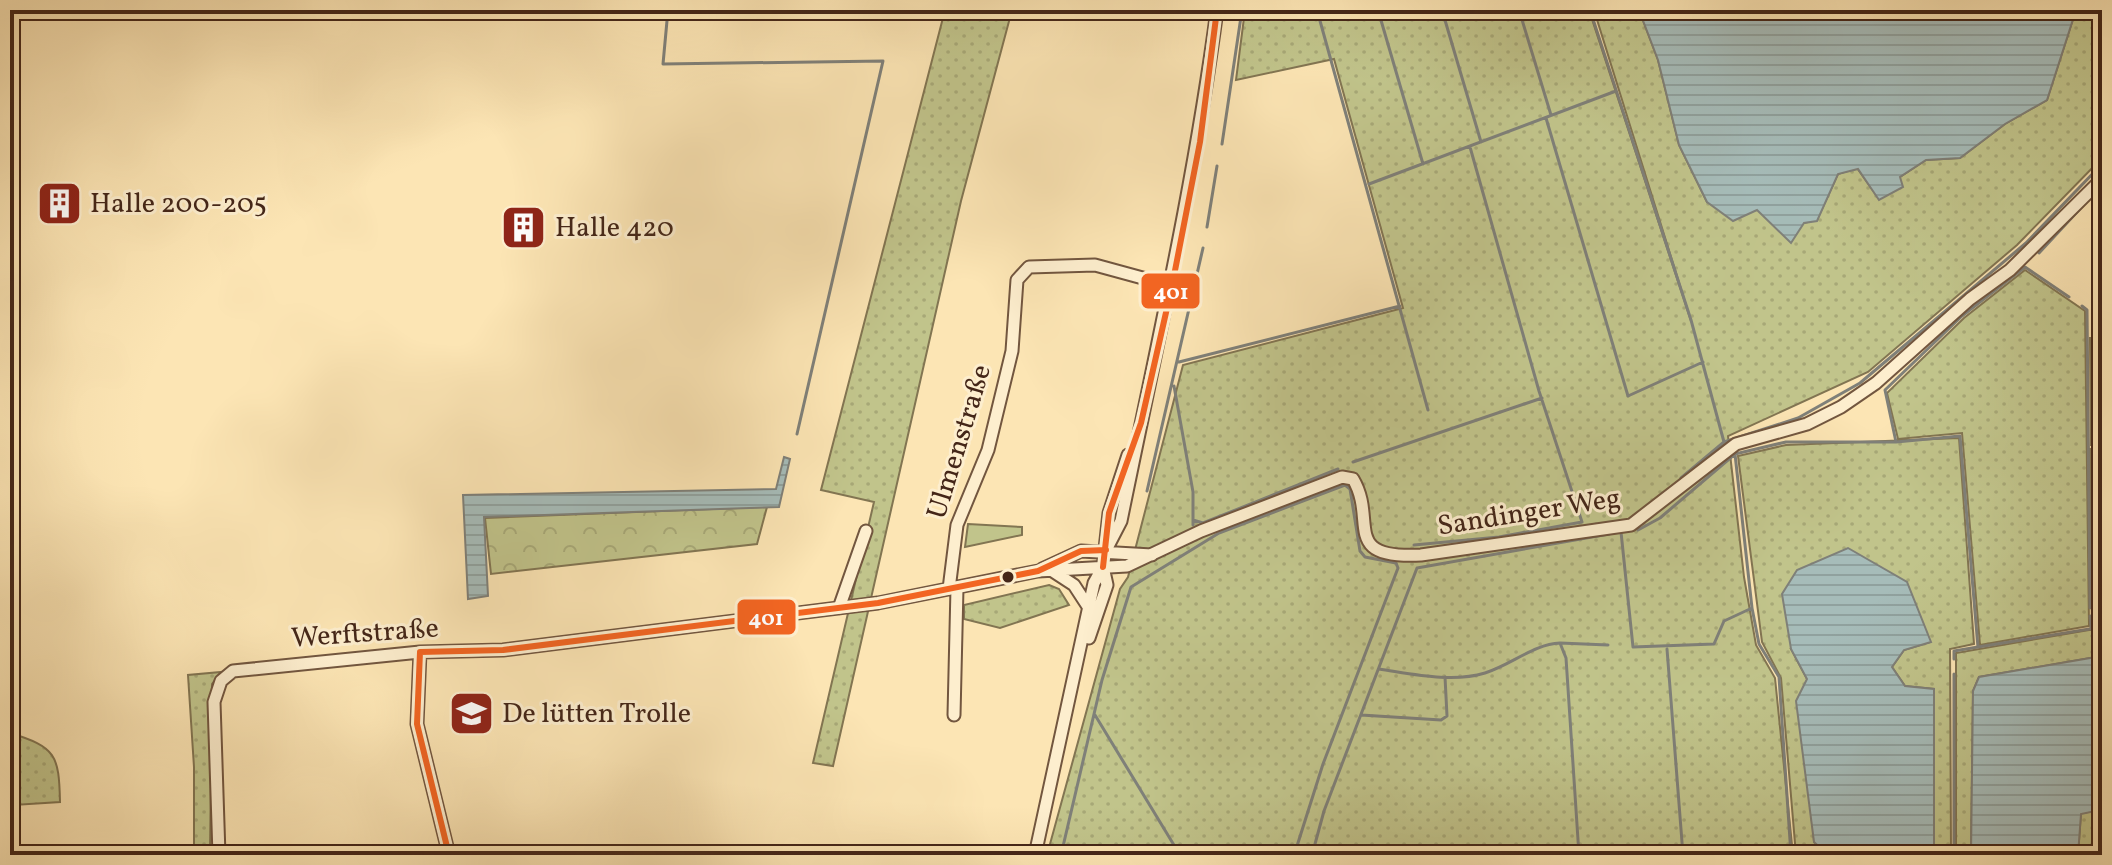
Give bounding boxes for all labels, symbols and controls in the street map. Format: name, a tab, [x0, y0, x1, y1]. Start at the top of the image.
building icon: Halle 200-205	[35, 180, 83, 228]
place label: Halle 200-205	[90, 185, 267, 224]
building icon: Halle 420	[500, 204, 548, 252]
place label: Halle 420	[555, 209, 674, 248]
line badge: 401	[1140, 272, 1201, 310]
text: 401	[1153, 278, 1189, 309]
street label: Ulmenstraße	[918, 360, 1002, 524]
street label: Sandinger Weg	[1435, 479, 1623, 547]
unlabelled marker	[1000, 569, 1016, 585]
line badge: 401	[736, 598, 797, 636]
text: 401	[748, 604, 784, 635]
street label: Werftstraße	[290, 609, 440, 659]
school or university icon: De lütten Trolle	[447, 690, 495, 738]
place label: De lütten Trolle	[502, 695, 691, 734]

